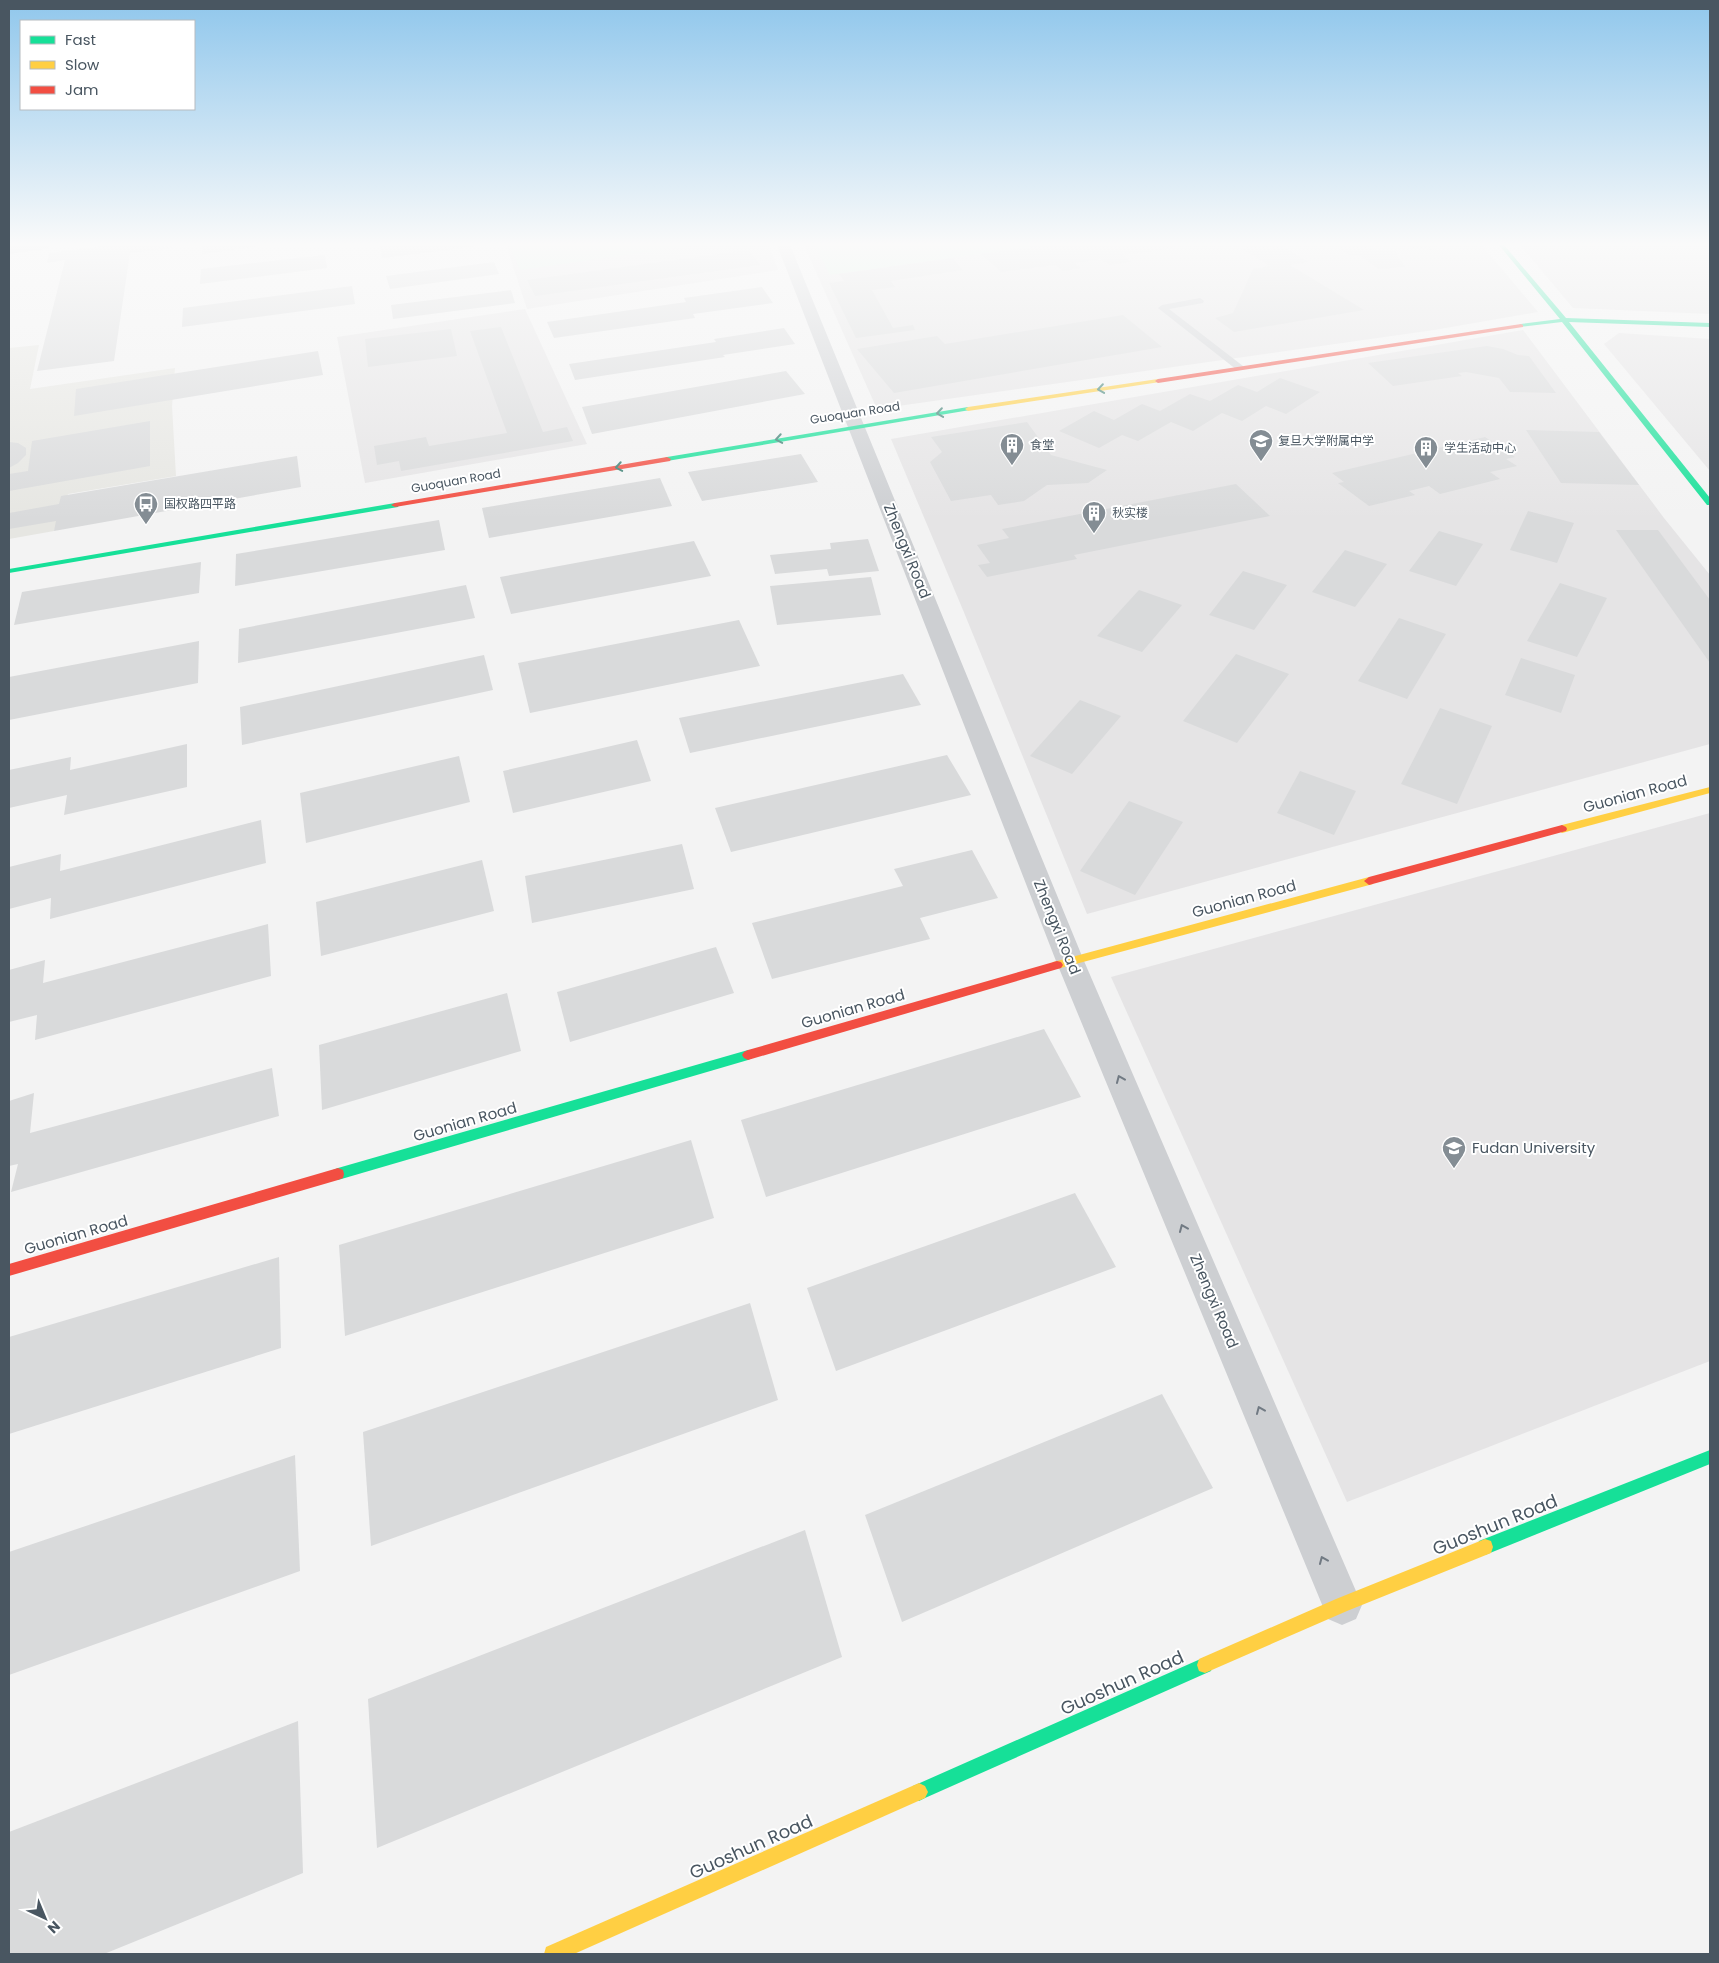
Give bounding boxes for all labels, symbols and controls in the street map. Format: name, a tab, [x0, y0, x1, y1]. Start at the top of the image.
legend	[20, 20, 195, 110]
text: Fast	[65, 29, 96, 50]
text: Slow	[65, 54, 100, 75]
text: Jam	[65, 79, 99, 100]
one-way arrow	[1096, 384, 1105, 394]
street label: Guoquan Road	[809, 397, 901, 428]
one-way arrow	[936, 407, 944, 418]
school or university icon: 复旦大学附属中学	[1248, 428, 1274, 462]
building icon: 食堂	[999, 432, 1025, 466]
place label: 复旦大学附属中学	[1278, 432, 1374, 449]
one-way arrow	[775, 433, 784, 443]
building icon: 学生活动中心	[1413, 435, 1439, 469]
place label: 食堂	[1030, 436, 1054, 453]
place label: 学生活动中心	[1444, 439, 1516, 456]
one-way arrow	[615, 461, 624, 471]
street label: Guoquan Road	[410, 464, 502, 497]
bus stop icon: 国权路四平路	[133, 491, 159, 525]
place label: 国权路四平路	[164, 495, 236, 512]
street label: Zhengxi Road	[879, 500, 936, 601]
building icon: 秋实楼	[1081, 500, 1107, 534]
place label: 秋实楼	[1112, 504, 1148, 521]
street label: Guonian Road	[1581, 770, 1689, 817]
street label: Guonian Road	[1190, 875, 1298, 922]
street label: Zhengxi Road	[1029, 876, 1086, 977]
street label: Guonian Road	[799, 984, 907, 1033]
one-way arrow	[1116, 1075, 1126, 1083]
street label: Guonian Road	[411, 1097, 519, 1146]
school or university icon: Fudan University	[1441, 1135, 1467, 1169]
place label: Fudan University	[1472, 1137, 1596, 1158]
street label: Guonian Road	[22, 1210, 130, 1259]
one-way arrow	[1179, 1224, 1189, 1233]
street label: Zhengxi Road	[1185, 1250, 1244, 1351]
one-way arrow	[1255, 1406, 1266, 1415]
street label: Guoshun Road	[1429, 1488, 1561, 1561]
one-way arrow	[1318, 1556, 1329, 1565]
street label: Guoshun Road	[1056, 1644, 1187, 1721]
street label: Guoshun Road	[685, 1808, 816, 1885]
north arrow	[20, 1893, 70, 1943]
text: N	[43, 1917, 65, 1938]

